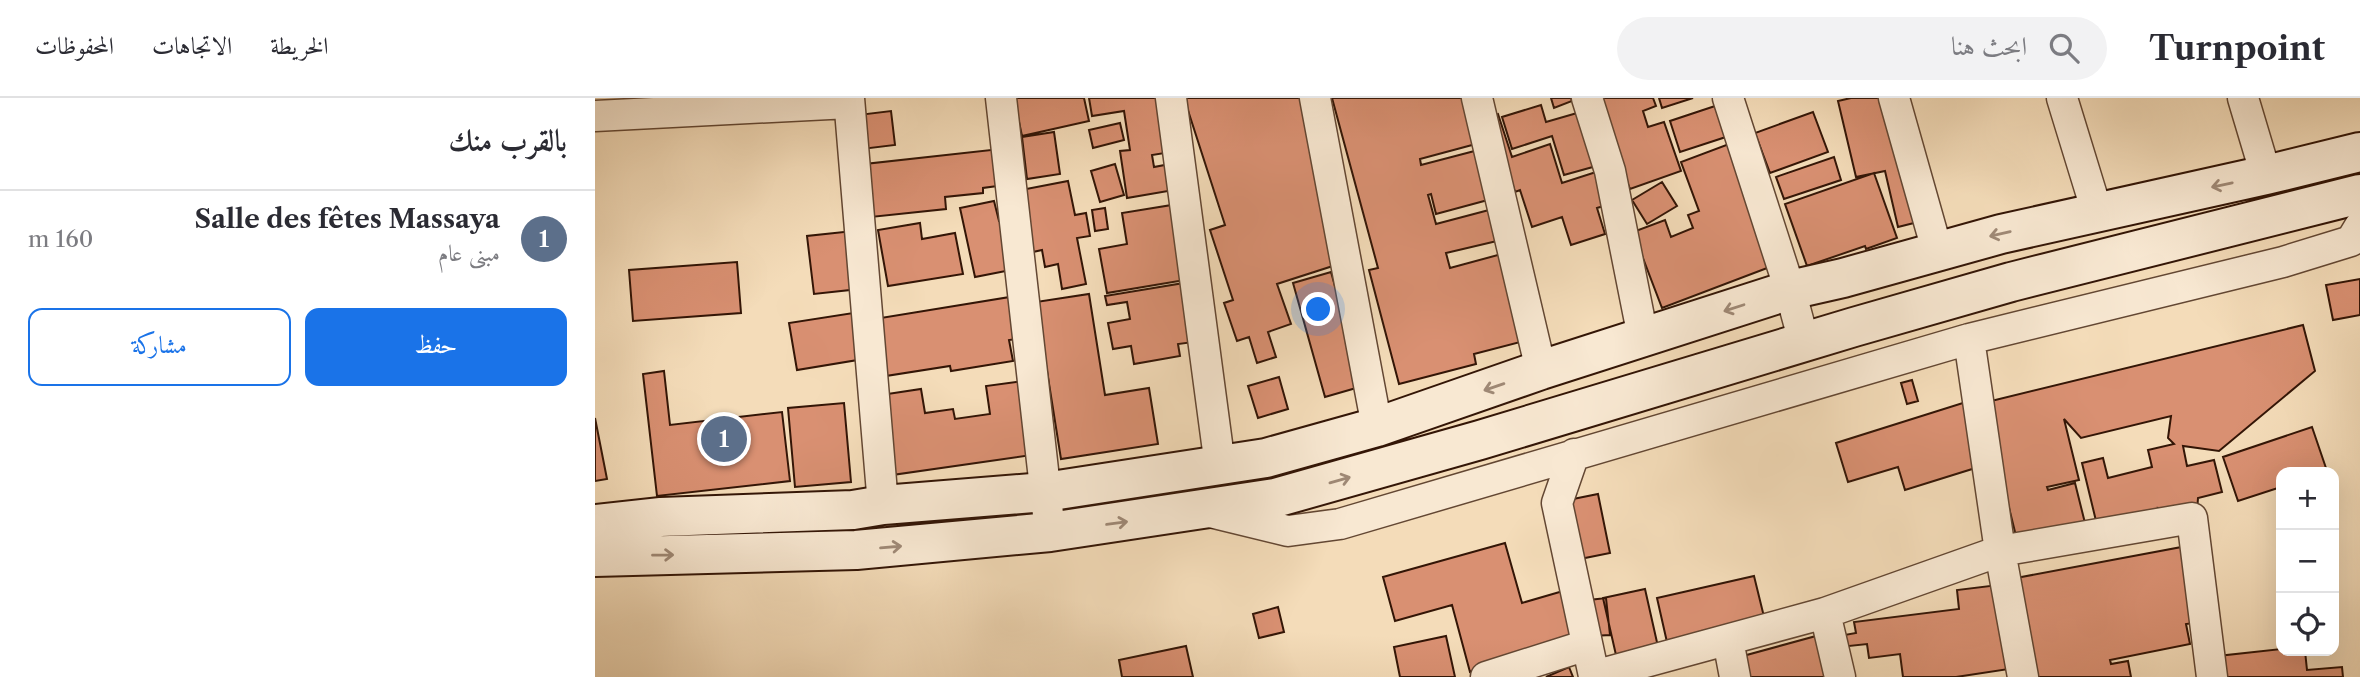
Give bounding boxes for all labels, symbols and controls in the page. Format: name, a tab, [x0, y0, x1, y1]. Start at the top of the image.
search box	[1617, 17, 2107, 80]
text: Turnpoint	[2149, 28, 2325, 69]
icon: search	[2045, 29, 2083, 67]
text: ابحث هنا	[1951, 30, 2027, 62]
text: المحفوظات	[35, 31, 114, 60]
text: الاتجاهات	[152, 31, 232, 60]
text: الخريطة	[270, 31, 329, 60]
text: بالقرب منك	[449, 122, 567, 159]
one-way arrow	[2211, 179, 2234, 192]
text: Salle des fêtes Massaya	[194, 203, 500, 235]
text: 160 m	[28, 225, 93, 253]
text: 1	[539, 225, 549, 253]
one-way arrow	[1989, 228, 2012, 242]
text: مبنى عام	[438, 239, 500, 267]
your location	[1301, 292, 1335, 326]
one-way arrow	[1723, 303, 1745, 315]
button: مشاركة	[28, 308, 291, 386]
button: حفظ	[305, 308, 567, 386]
one-way arrow	[1484, 382, 1506, 394]
pin: 1	[701, 413, 747, 465]
map controls	[2276, 467, 2339, 656]
button: +	[2276, 467, 2339, 530]
one-way arrow	[1328, 472, 1350, 485]
one-way arrow	[1105, 516, 1128, 529]
button: −	[2276, 530, 2339, 593]
one-way arrow	[879, 540, 901, 553]
one-way arrow	[651, 548, 674, 562]
button: locate	[2276, 593, 2339, 656]

